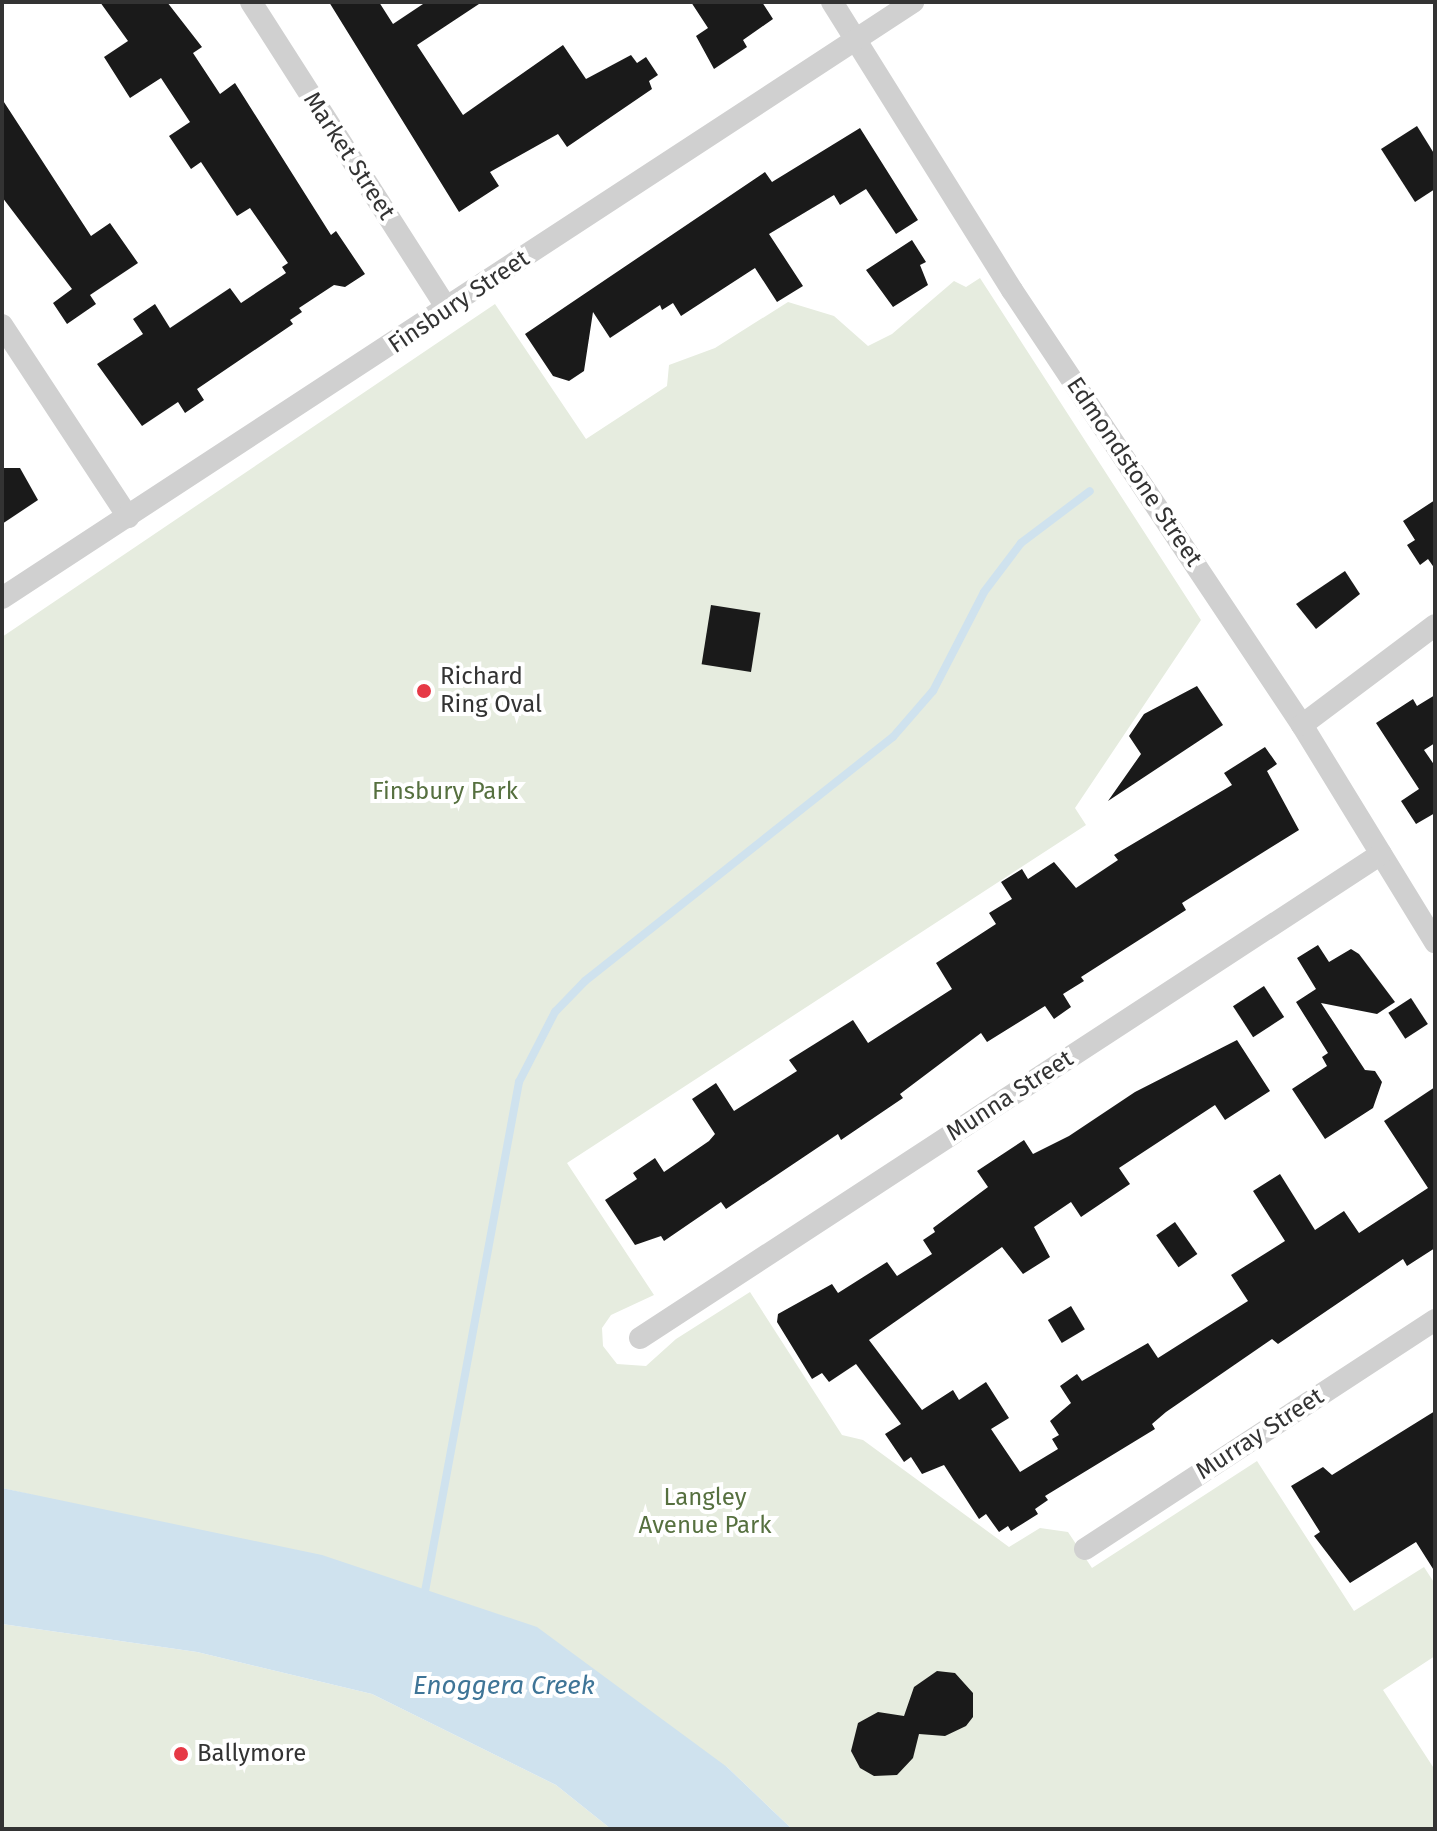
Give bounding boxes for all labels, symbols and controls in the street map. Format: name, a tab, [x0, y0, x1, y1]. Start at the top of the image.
street label: Market Street	[297, 87, 401, 225]
street label: Finsbury Street	[383, 244, 535, 360]
street label: Edmondstone Street	[1060, 372, 1208, 572]
place label: Richard Ring Oval	[440, 663, 542, 719]
marker: Richard Ring Oval	[415, 682, 433, 700]
park label: Finsbury Park	[372, 778, 518, 806]
street label: Munna Street	[941, 1044, 1079, 1148]
street label: Murray Street	[1191, 1382, 1329, 1486]
park label: Langley Avenue Park	[638, 1484, 772, 1540]
water label: Enoggera Creek	[413, 1670, 595, 1702]
place label: Ballymore	[197, 1740, 306, 1768]
marker: Ballymore	[172, 1745, 190, 1763]

